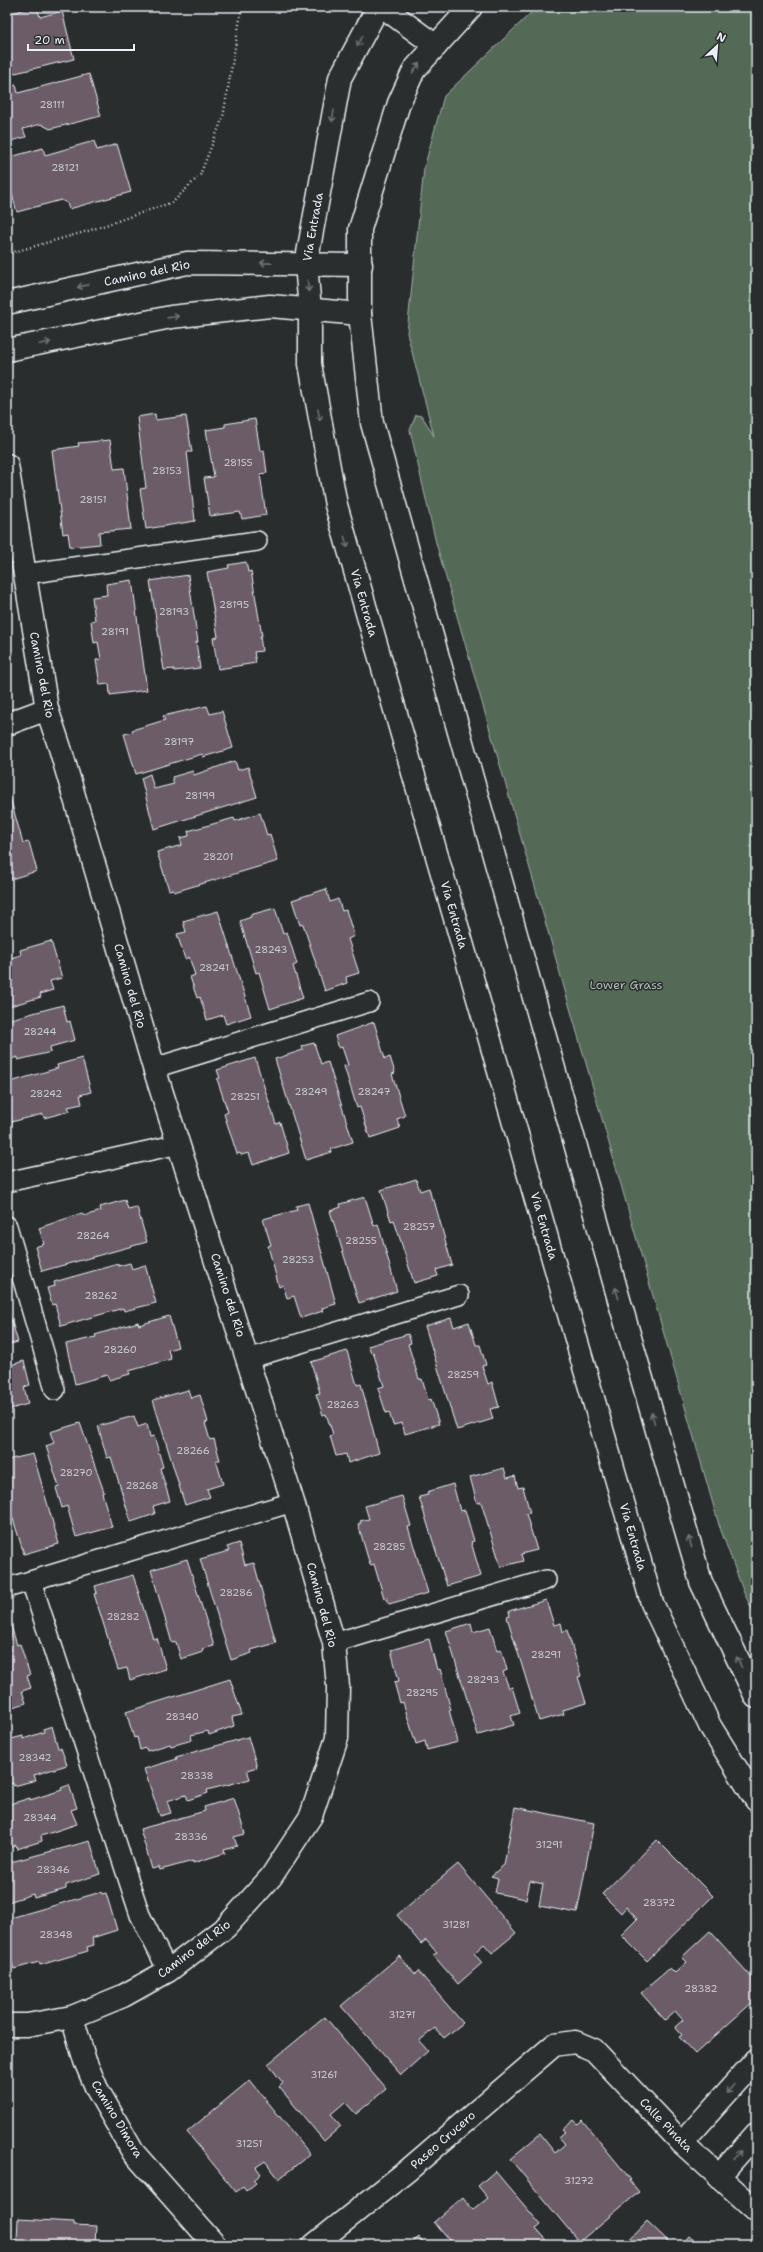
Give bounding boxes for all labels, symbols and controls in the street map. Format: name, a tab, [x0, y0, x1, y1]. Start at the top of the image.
scale bar	[28, 26, 134, 52]
north arrow	[697, 26, 737, 66]
text: N	[714, 29, 729, 46]
text: 20 m	[34, 32, 65, 48]
one-way arrow	[355, 35, 363, 47]
one-way arrow	[412, 63, 420, 74]
house number: 28111	[39, 98, 65, 111]
one-way arrow	[329, 109, 337, 122]
house number: 28121	[51, 161, 79, 174]
street label: Via Entrada	[299, 191, 327, 263]
street label: Camino del Rio	[103, 256, 191, 290]
one-way arrow	[260, 259, 273, 267]
one-way arrow	[304, 279, 311, 292]
one-way arrow	[77, 283, 90, 291]
one-way arrow	[166, 313, 179, 321]
one-way arrow	[38, 338, 51, 346]
one-way arrow	[316, 408, 324, 421]
house number: 28155	[223, 456, 253, 469]
house number: 28153	[152, 464, 182, 477]
house number: 28151	[79, 493, 107, 506]
one-way arrow	[343, 535, 350, 548]
street label: Via Entrada	[347, 567, 381, 639]
house number: 28195	[219, 598, 249, 611]
house number: 28193	[159, 605, 189, 618]
house number: 28191	[101, 625, 129, 638]
street label: Camino del Rio	[26, 631, 58, 719]
house number: 28197	[164, 735, 194, 748]
house number: 28199	[185, 789, 215, 802]
house number: 28201	[203, 850, 233, 863]
street label: Via Entrada	[437, 879, 471, 951]
street label: Camino del Rio	[110, 942, 150, 1030]
house number: 28243	[255, 943, 287, 956]
house number: 28241	[199, 961, 229, 974]
park label: Lower Grass	[589, 977, 663, 993]
house number: 28244	[23, 1025, 57, 1038]
house number: 28249	[294, 1085, 328, 1098]
house number: 28247	[358, 1085, 390, 1098]
house number: 28242	[30, 1087, 62, 1100]
house number: 28251	[230, 1090, 260, 1103]
street label: Via Entrada	[527, 1190, 561, 1262]
house number: 28257	[403, 1220, 435, 1233]
house number: 28264	[76, 1229, 110, 1242]
house number: 28255	[345, 1234, 377, 1247]
street label: Camino del Rio	[207, 1251, 249, 1339]
house number: 28253	[282, 1253, 314, 1266]
one-way arrow	[613, 1286, 620, 1299]
house number: 28262	[84, 1289, 118, 1302]
house number: 28260	[103, 1343, 137, 1356]
house number: 28259	[447, 1368, 479, 1381]
house number: 28263	[326, 1398, 360, 1411]
one-way arrow	[649, 1411, 656, 1424]
house number: 28266	[176, 1444, 210, 1457]
house number: 28270	[59, 1466, 93, 1479]
house number: 28268	[125, 1479, 159, 1492]
street label: Via Entrada	[616, 1501, 650, 1573]
one-way arrow	[686, 1536, 693, 1549]
house number: 28285	[373, 1540, 405, 1553]
street label: Camino del Rio	[303, 1561, 341, 1649]
house number: 28286	[219, 1586, 253, 1599]
house number: 28282	[106, 1610, 140, 1623]
house number: 28291	[531, 1648, 561, 1661]
one-way arrow	[735, 1656, 742, 1668]
house number: 28293	[466, 1673, 500, 1686]
house number: 28295	[406, 1686, 438, 1699]
house number: 28340	[165, 1710, 199, 1723]
house number: 28342	[18, 1751, 52, 1764]
house number: 28338	[180, 1769, 214, 1782]
house number: 28344	[23, 1811, 57, 1824]
house number: 28336	[174, 1830, 208, 1843]
house number: 31291	[535, 1838, 563, 1851]
house number: 28346	[36, 1863, 70, 1876]
house number: 28372	[643, 1896, 675, 1909]
street label: Camino del Rio	[154, 1916, 234, 1982]
house number: 31281	[442, 1918, 470, 1931]
house number: 28348	[39, 1928, 73, 1941]
house number: 28382	[684, 1982, 718, 1995]
house number: 31271	[388, 2008, 416, 2021]
house number: 31261	[310, 2068, 338, 2081]
street label: Camino Dimora	[88, 2077, 147, 2161]
one-way arrow	[726, 2084, 735, 2094]
street label: Calle Pinata	[636, 2094, 696, 2156]
street label: Paseo Crucero	[407, 2107, 479, 2173]
house number: 31251	[236, 2137, 262, 2150]
one-way arrow	[733, 2150, 742, 2161]
house number: 31272	[564, 2174, 594, 2187]

